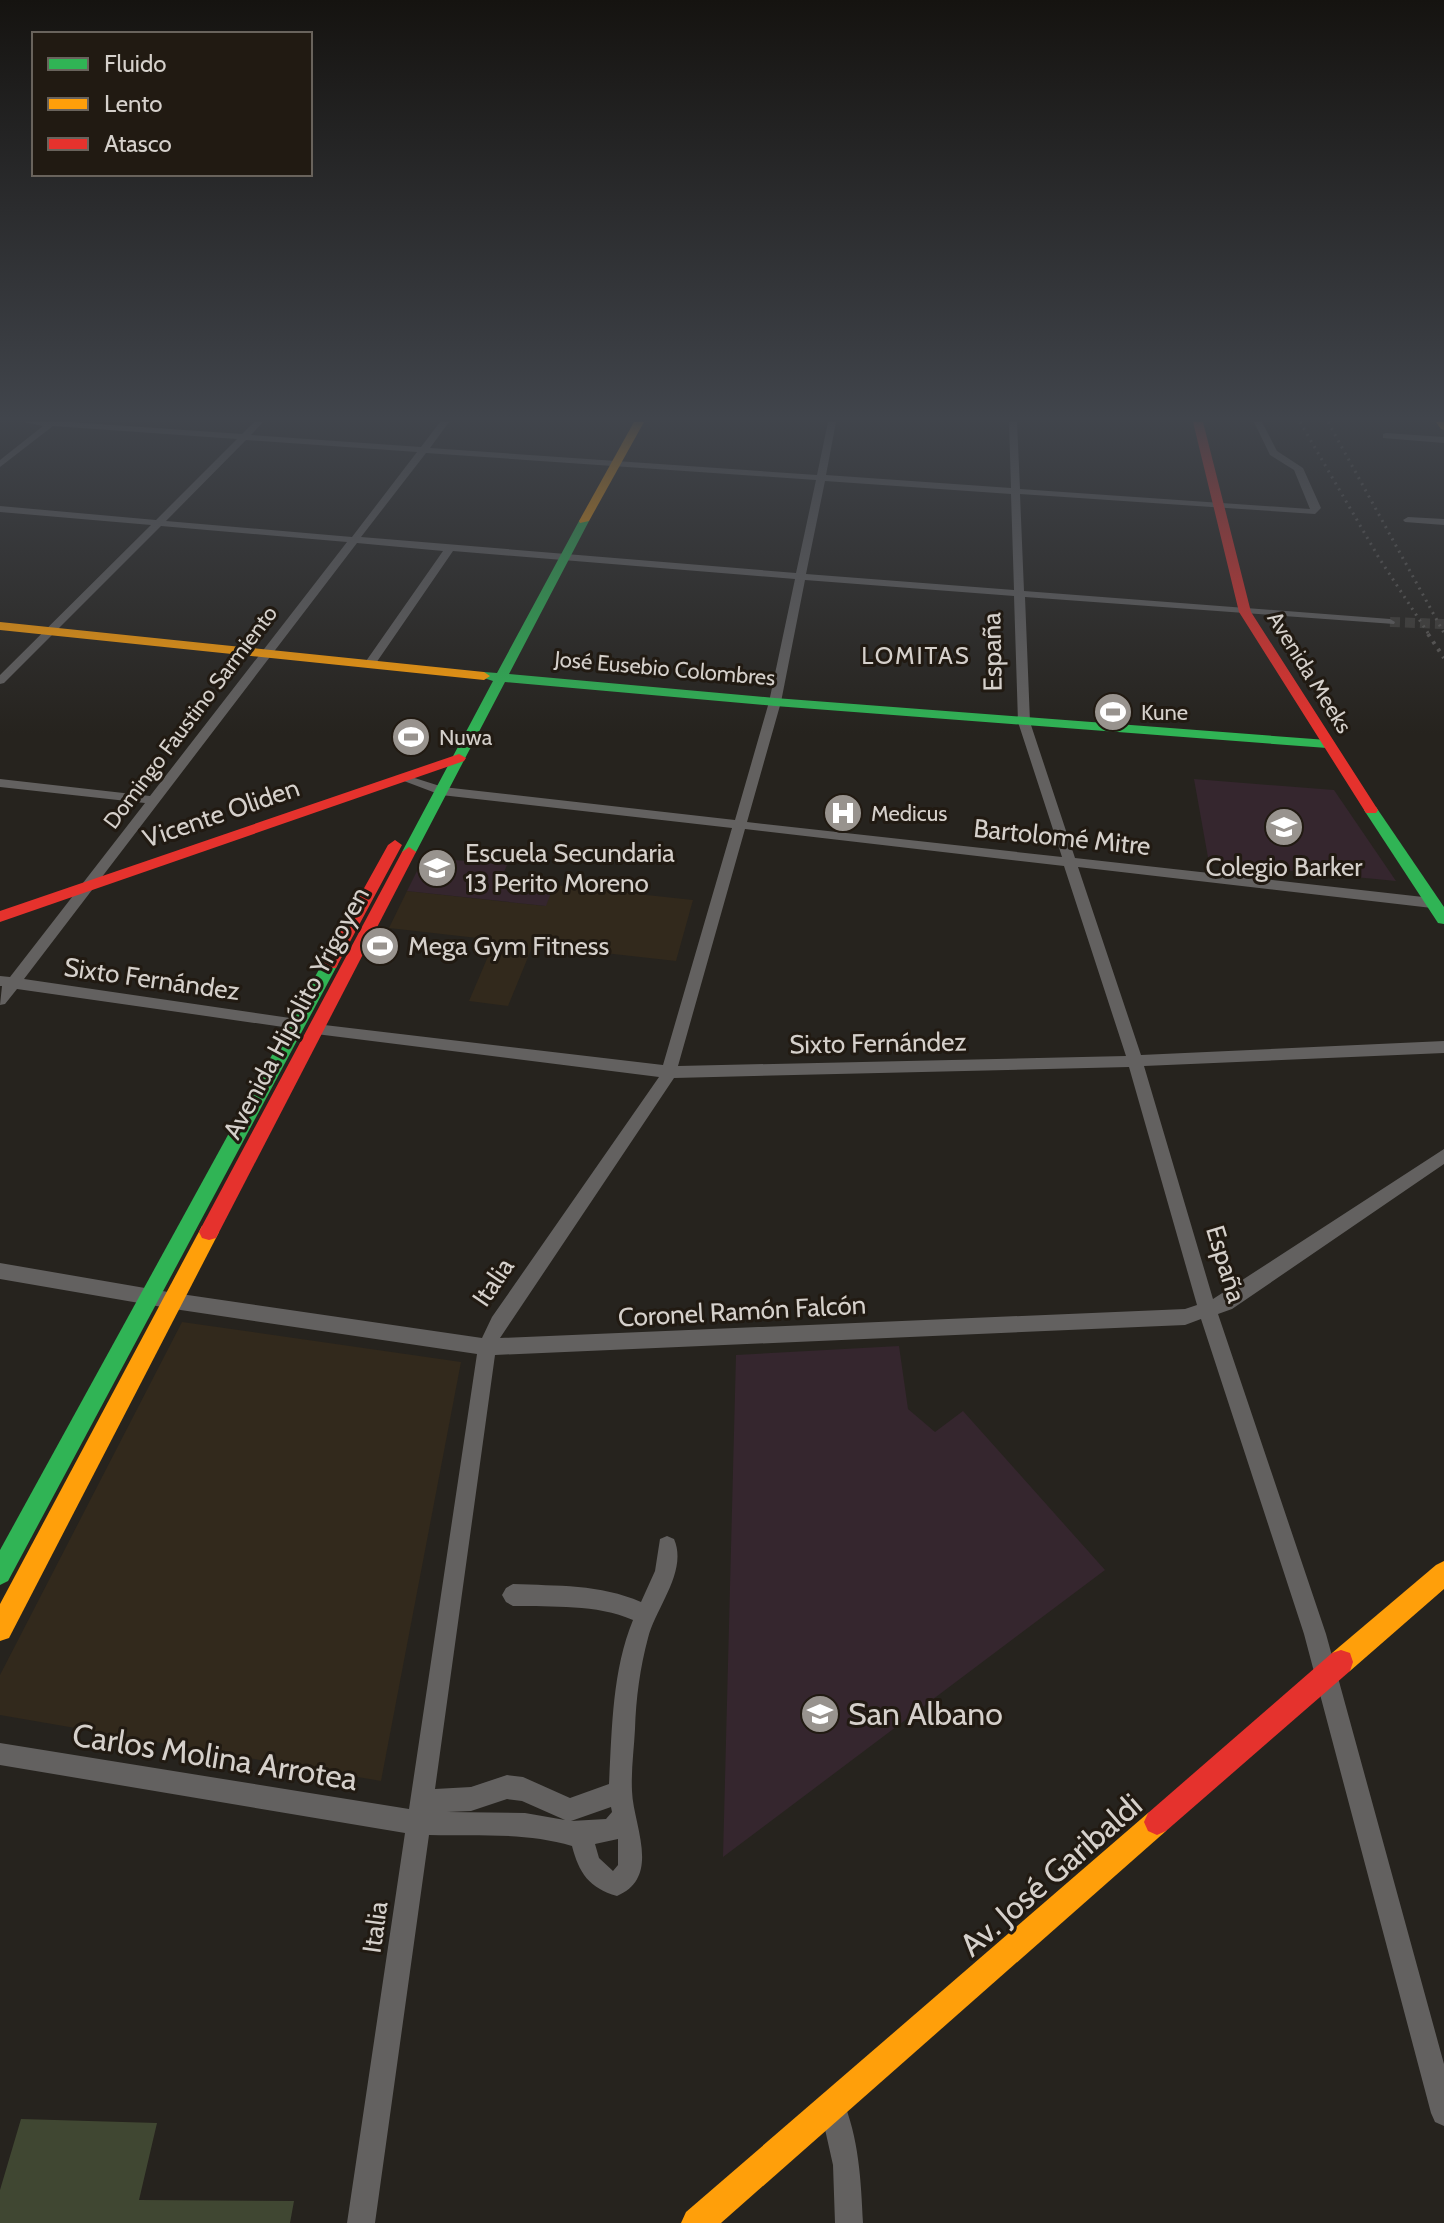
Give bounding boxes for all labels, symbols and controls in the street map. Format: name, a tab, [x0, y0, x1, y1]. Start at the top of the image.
legend	[32, 32, 312, 176]
text: Fluido	[104, 49, 166, 78]
text: Lento	[104, 89, 163, 118]
text: Atasco	[104, 129, 172, 158]
street label: Domingo Faustino Sarmiento	[98, 600, 283, 834]
street label: Avenida Meeks	[1261, 606, 1358, 738]
street label: España	[975, 612, 1009, 692]
district label: LOMITAS	[861, 641, 971, 670]
street label: José Eusebio Colombres	[552, 645, 776, 692]
sports icon: Kune	[1092, 691, 1134, 733]
place label: Kune	[1141, 699, 1188, 726]
sports icon: Nuwa	[390, 716, 432, 758]
place label: Nuwa	[439, 724, 493, 751]
street label: Vicente Oliden	[139, 771, 303, 855]
hospital icon: Medicus	[822, 792, 864, 834]
place label: Medicus	[871, 800, 947, 827]
school or university icon: Colegio Barker	[1263, 806, 1305, 848]
street label: Bartolomé Mitre	[972, 812, 1152, 862]
place label: Escuela Secundaria 13 Perito Moreno	[465, 837, 675, 899]
school or university icon: Escuela Secundaria 13 Perito Moreno	[416, 847, 458, 889]
place label: Colegio Barker	[1205, 851, 1363, 883]
street label: Avenida Hipólito Yrigoyen	[216, 881, 376, 1145]
sports icon: Mega Gym Fitness	[359, 925, 401, 967]
place label: Mega Gym Fitness	[408, 930, 610, 962]
street label: Sixto Fernández	[62, 951, 242, 1007]
street label: Sixto Fernández	[789, 1025, 967, 1061]
street label: España	[1199, 1222, 1253, 1307]
street label: Italia	[465, 1251, 521, 1312]
street label: Coronel Ramón Falcón	[617, 1289, 867, 1333]
school or university icon: San Albano	[799, 1693, 841, 1735]
place label: San Albano	[848, 1694, 1003, 1733]
street label: Carlos Molina Arrotea	[70, 1715, 361, 1798]
street label: Av. José Garibaldi	[952, 1785, 1150, 1964]
street label: Italia	[356, 1899, 395, 1955]

